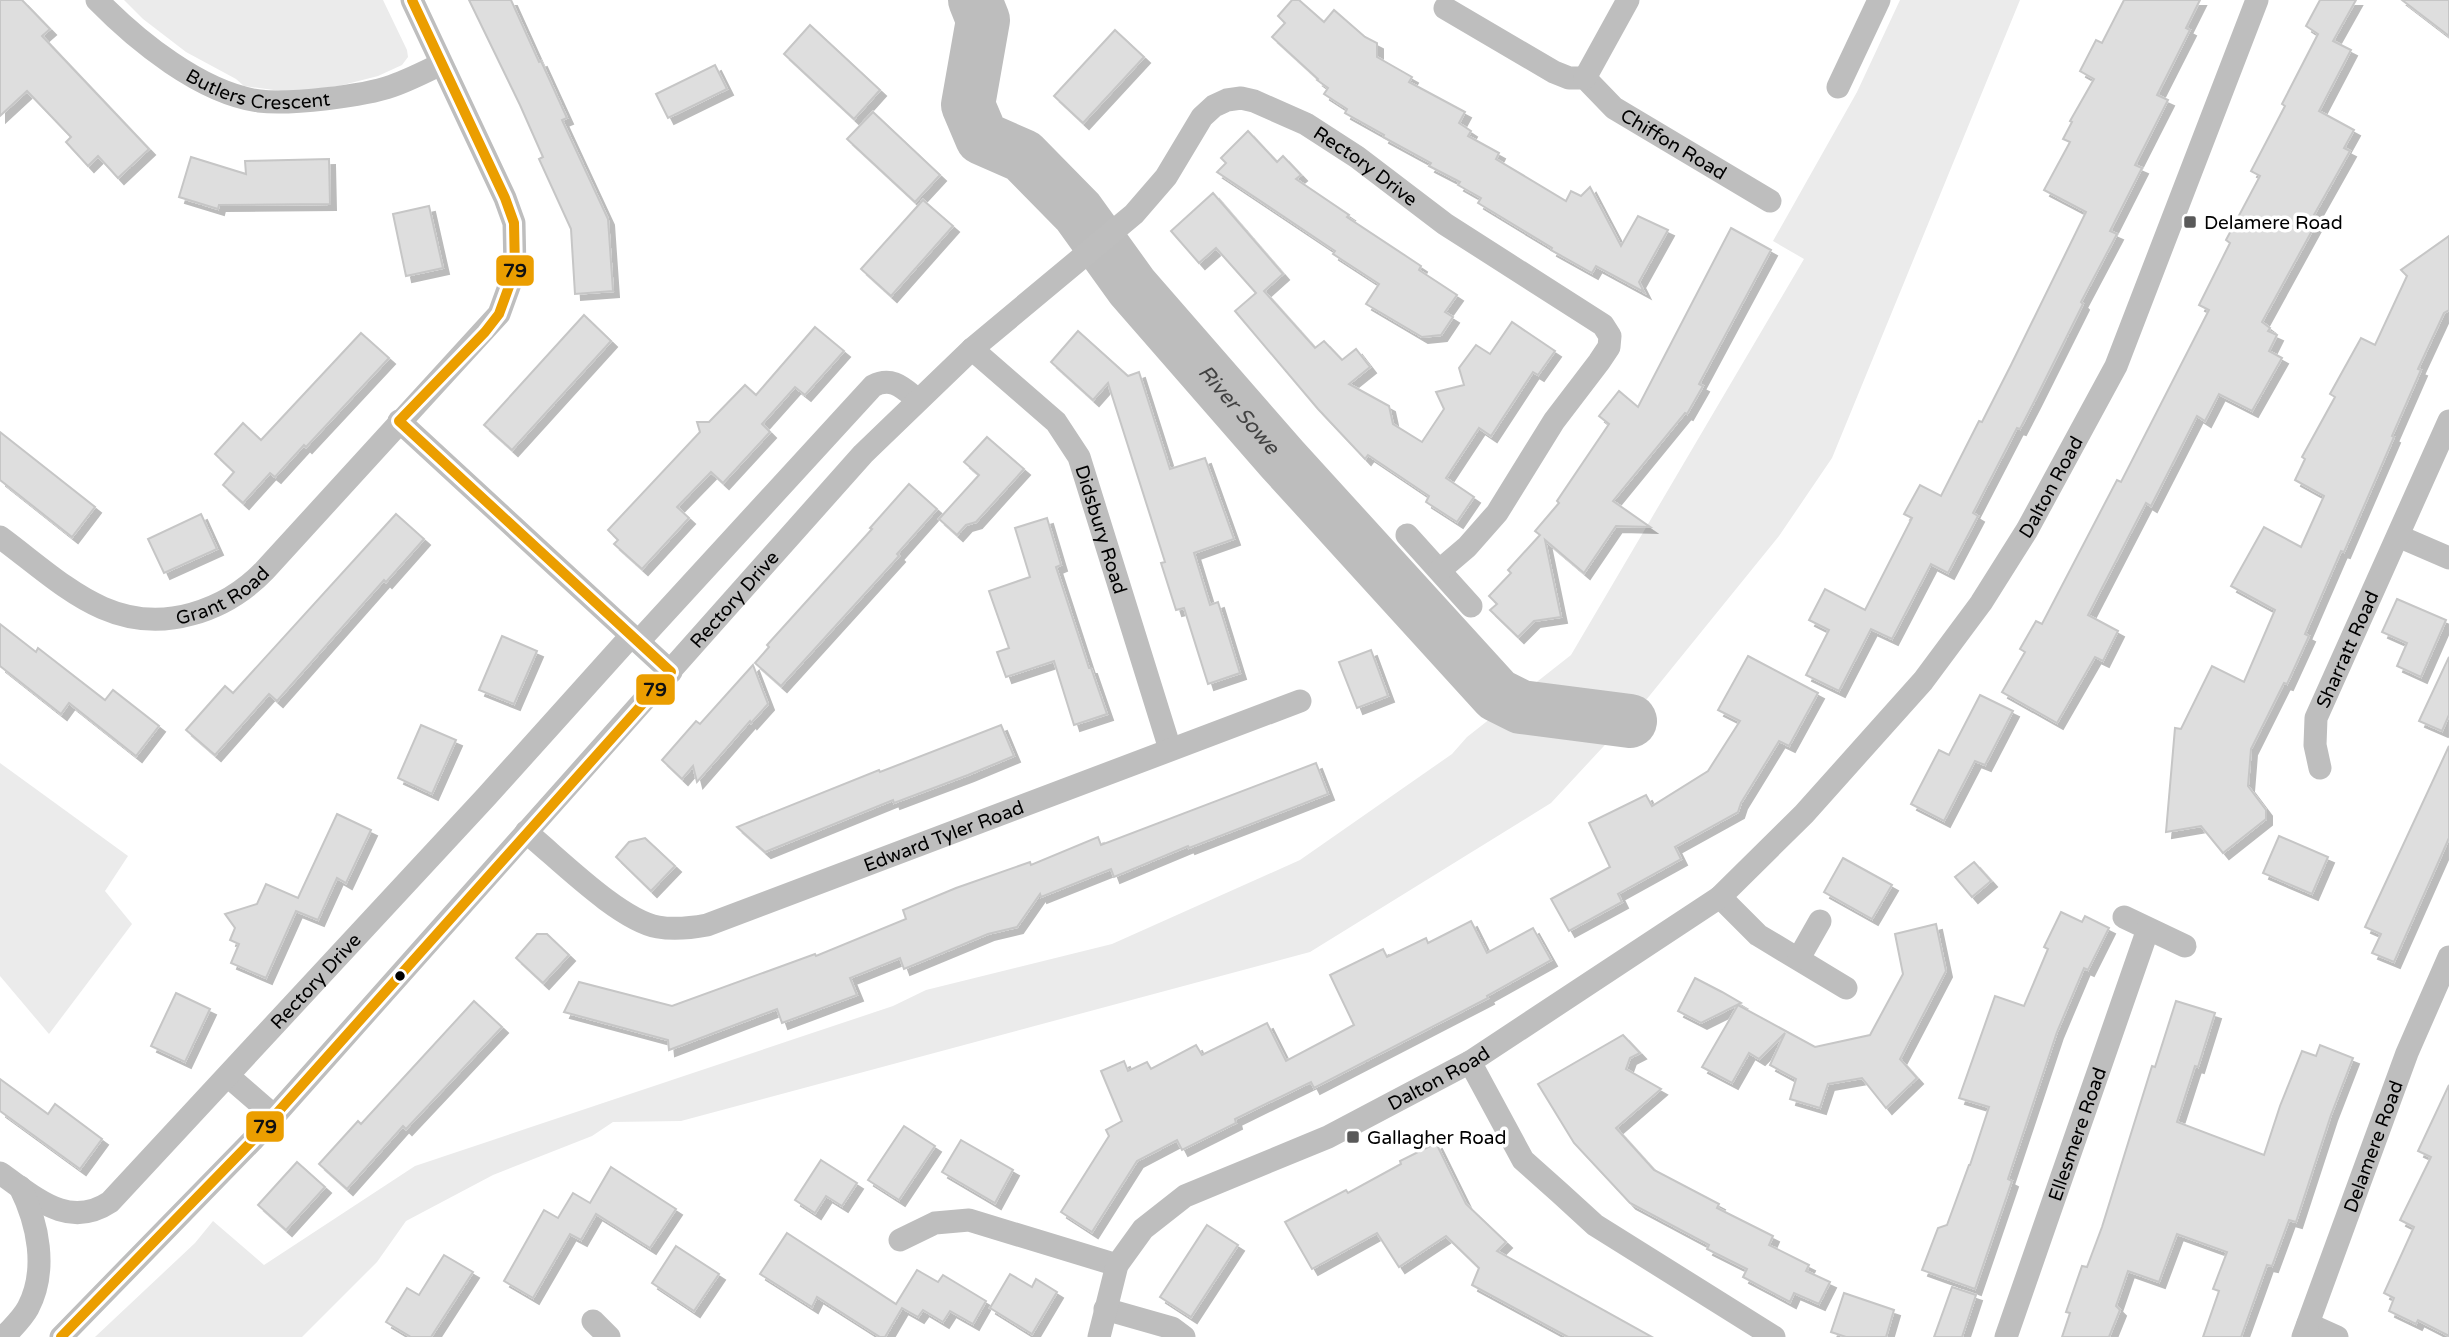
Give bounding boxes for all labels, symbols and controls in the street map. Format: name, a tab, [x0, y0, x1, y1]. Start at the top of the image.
street label: Butlers Crescent	[182, 65, 331, 114]
street label: Chiffon Road	[1616, 104, 1730, 185]
street label: Rectory Drive	[1309, 122, 1421, 211]
place label: Delamere Road	[2204, 212, 2343, 234]
marker: Delamere Road	[2182, 214, 2198, 230]
line badge: 79	[495, 254, 535, 287]
text: 79	[503, 260, 527, 282]
water label: River Sowe	[1193, 360, 1285, 461]
street label: Dalton Road	[2015, 433, 2088, 542]
street label: Didsbury Road	[1070, 463, 1131, 597]
street label: Rectory Drive	[686, 547, 784, 653]
street label: Grant Road	[174, 562, 274, 630]
street label: Sharratt Road	[2312, 588, 2384, 712]
line badge: 79	[635, 673, 676, 706]
text: 79	[643, 679, 667, 701]
street label: Edward Tyler Road	[861, 796, 1027, 877]
street label: Rectory Drive	[266, 929, 366, 1034]
unlabelled marker	[393, 969, 407, 983]
street label: Dalton Road	[1384, 1042, 1494, 1115]
street label: Ellesmere Road	[2044, 1064, 2111, 1204]
street label: Delamere Road	[2340, 1078, 2408, 1216]
line badge: 79	[245, 1110, 285, 1143]
text: 79	[253, 1116, 277, 1138]
place label: Gallagher Road	[1367, 1127, 1506, 1149]
marker: Gallagher Road	[1345, 1129, 1361, 1145]

